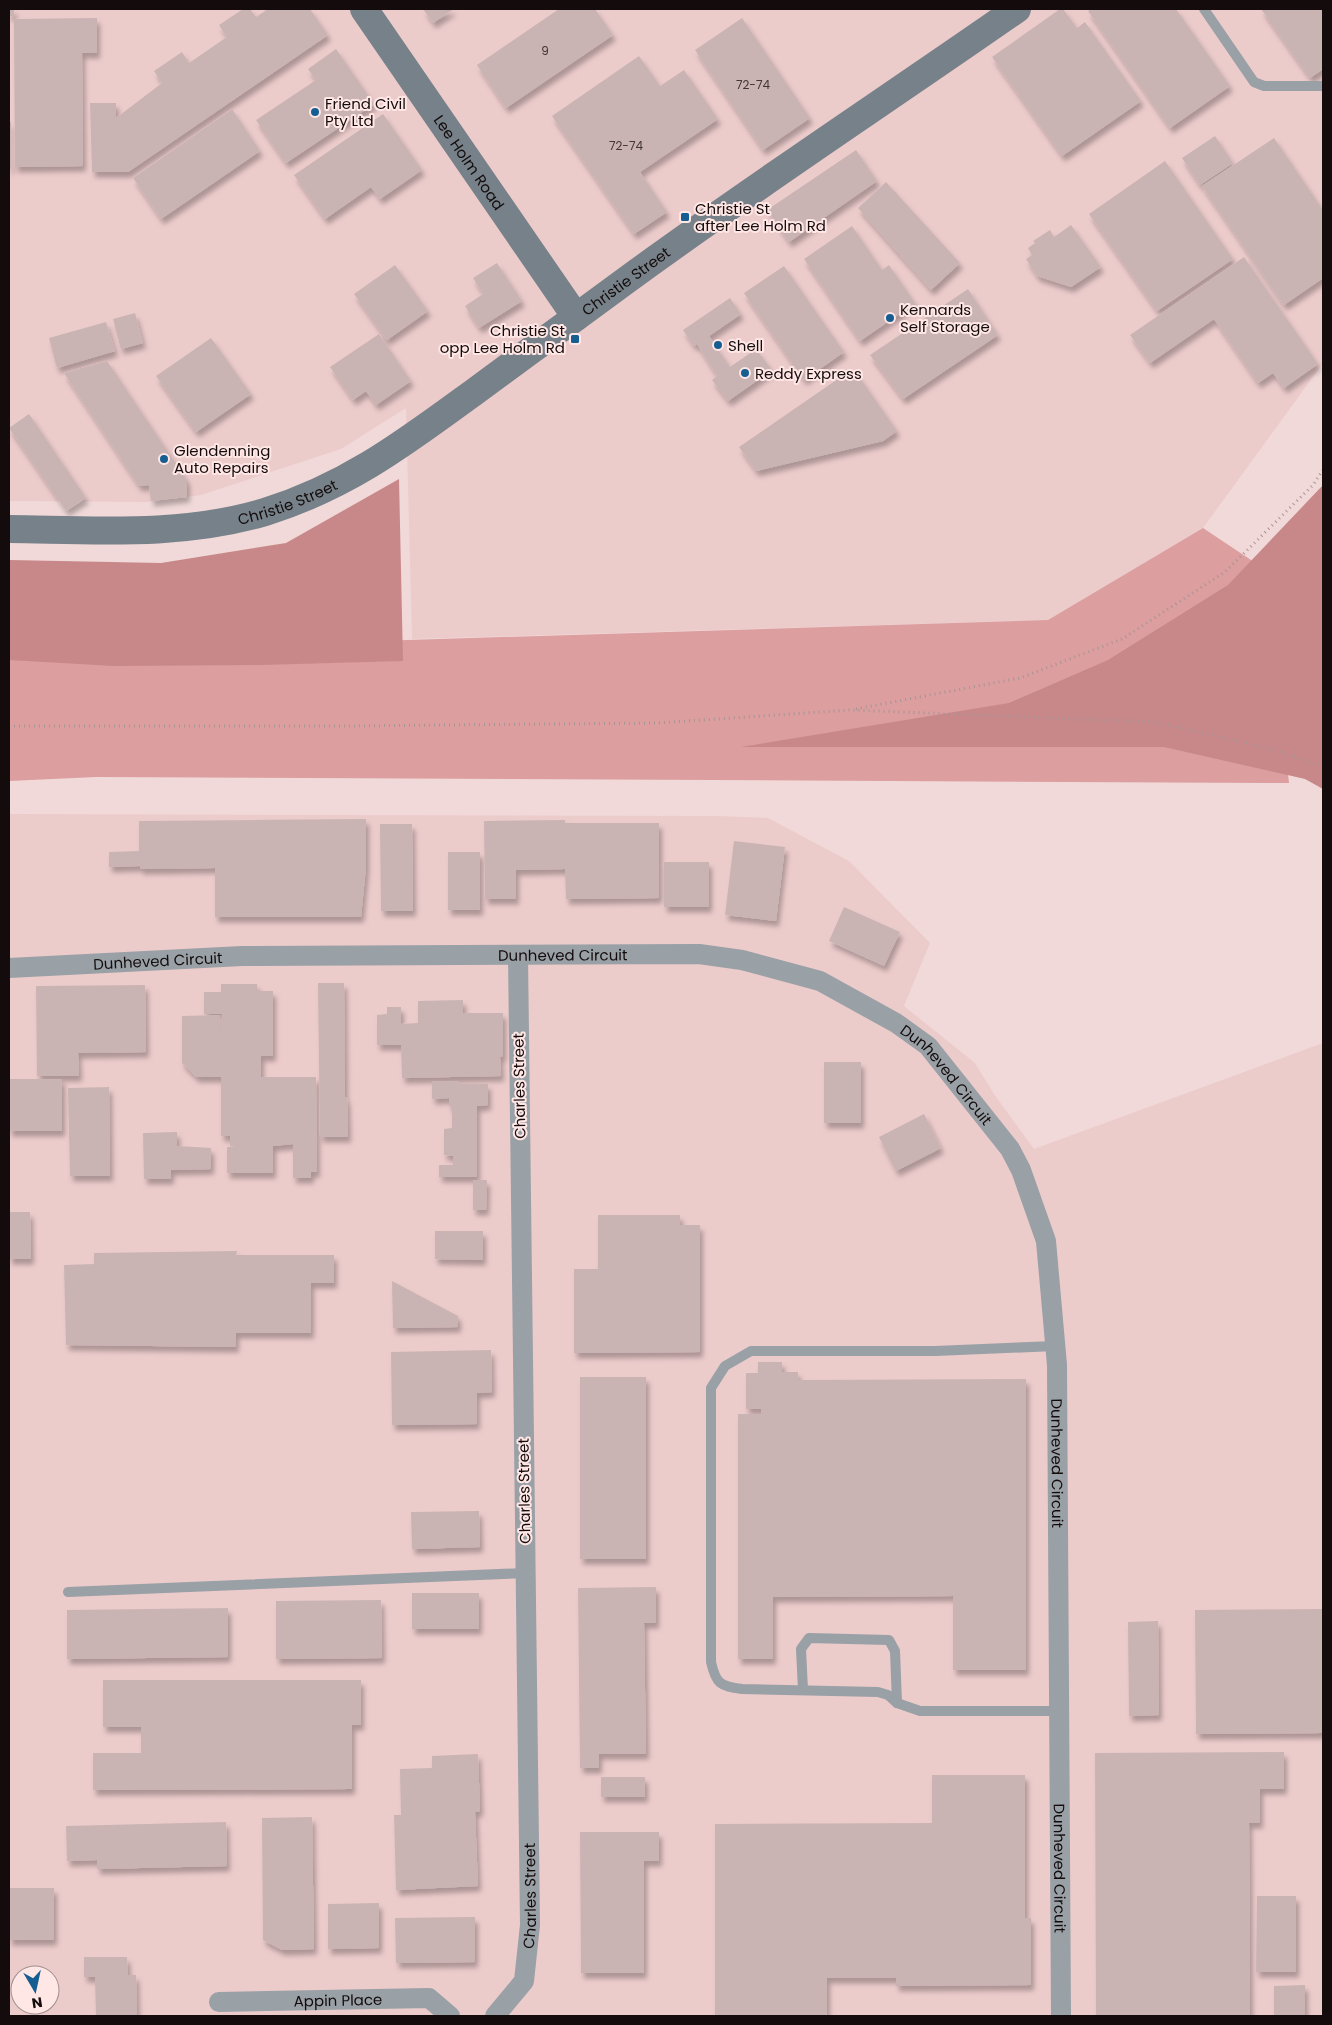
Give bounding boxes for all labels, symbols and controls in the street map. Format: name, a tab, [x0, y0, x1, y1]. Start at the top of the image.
house number: 9	[541, 42, 549, 59]
house number: 72-74	[736, 76, 771, 93]
place label: Friend Civil Pty Ltd	[325, 93, 406, 131]
marker: Friend Civil Pty Ltd	[309, 106, 321, 118]
street label: Lee Holm Road	[429, 110, 510, 214]
house number: 72-74	[609, 137, 644, 154]
place label: Christie St after Lee Holm Rd	[695, 198, 826, 236]
marker: Christie St after Lee Holm Rd	[679, 211, 691, 223]
street label: Christie Street	[577, 241, 674, 320]
place label: Kennards Self Storage	[900, 299, 990, 337]
marker: Kennards Self Storage	[884, 312, 896, 324]
place label: Christie St opp Lee Holm Rd	[440, 320, 565, 358]
marker: Christie St opp Lee Holm Rd	[569, 333, 581, 345]
place label: Shell	[728, 335, 763, 356]
marker: Shell	[712, 339, 724, 351]
place label: Reddy Express	[755, 363, 862, 384]
marker: Reddy Express	[739, 367, 751, 379]
place label: Glendenning Auto Repairs	[174, 440, 270, 478]
marker: Glendenning Auto Repairs	[158, 453, 170, 465]
street label: Christie Street	[235, 474, 341, 529]
street label: Dunheved Circuit	[498, 944, 627, 965]
street label: Dunheved Circuit	[93, 947, 223, 974]
street label: Dunheved Circuit	[896, 1019, 997, 1129]
street label: Charles Street	[508, 1033, 530, 1139]
street label: Dunheved Circuit	[1047, 1398, 1069, 1528]
street label: Charles Street	[513, 1438, 535, 1544]
street label: Dunheved Circuit	[1049, 1803, 1071, 1933]
street label: Charles Street	[517, 1843, 541, 1950]
north arrow	[10, 1965, 60, 2015]
street label: Appin Place	[293, 1988, 383, 2011]
text: N	[30, 1992, 44, 2014]

